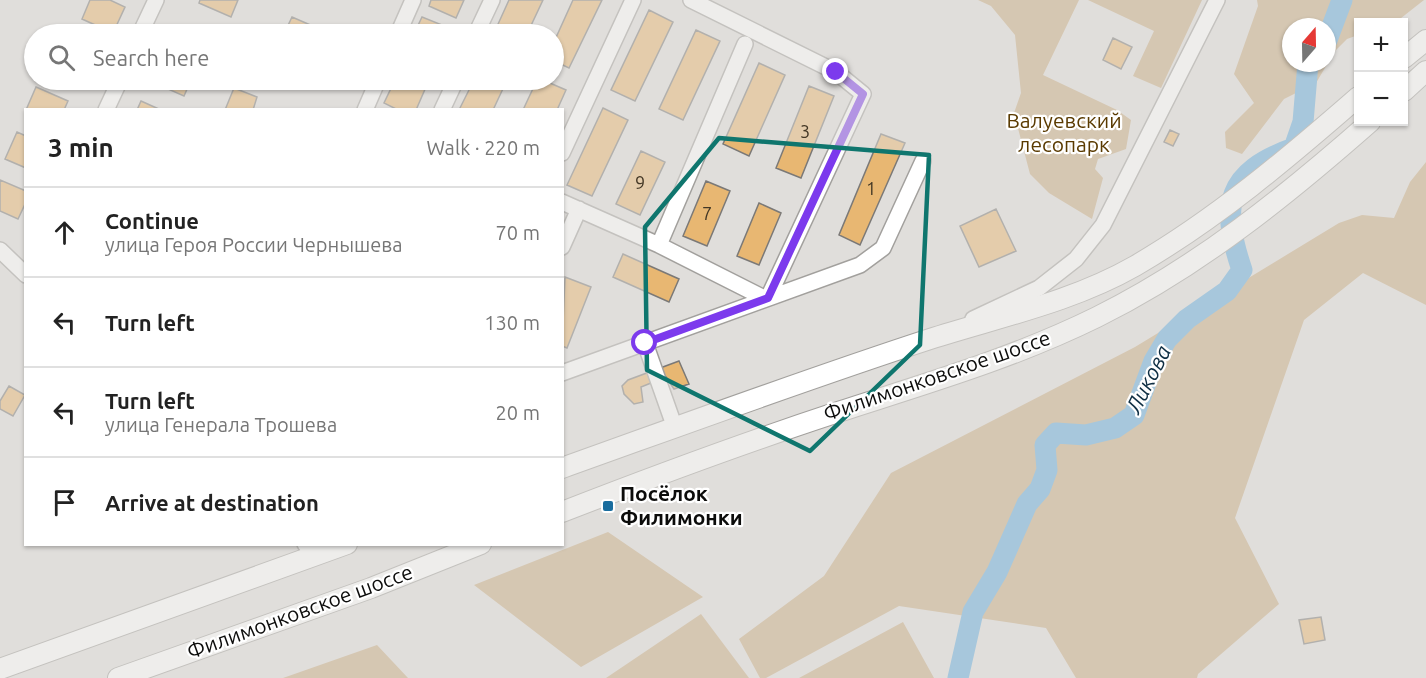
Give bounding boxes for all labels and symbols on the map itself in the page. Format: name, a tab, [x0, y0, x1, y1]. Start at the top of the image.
north arrow	[1282, 18, 1336, 72]
route end	[822, 58, 848, 84]
park label: Валуевский лесопарк	[1006, 108, 1122, 156]
house number: 3	[800, 121, 810, 141]
house number: 9	[635, 172, 645, 192]
house number: 1	[866, 178, 876, 198]
house number: 7	[702, 203, 712, 223]
street label: Филимонковское шоссе	[820, 325, 1053, 425]
route start	[631, 329, 657, 355]
water label: Ликова	[1120, 341, 1175, 418]
place label: Посёлок Филимонки	[620, 481, 743, 529]
marker: Посёлок Филимонки	[601, 499, 615, 513]
street label: Филимонковское шоссе	[183, 559, 416, 663]

